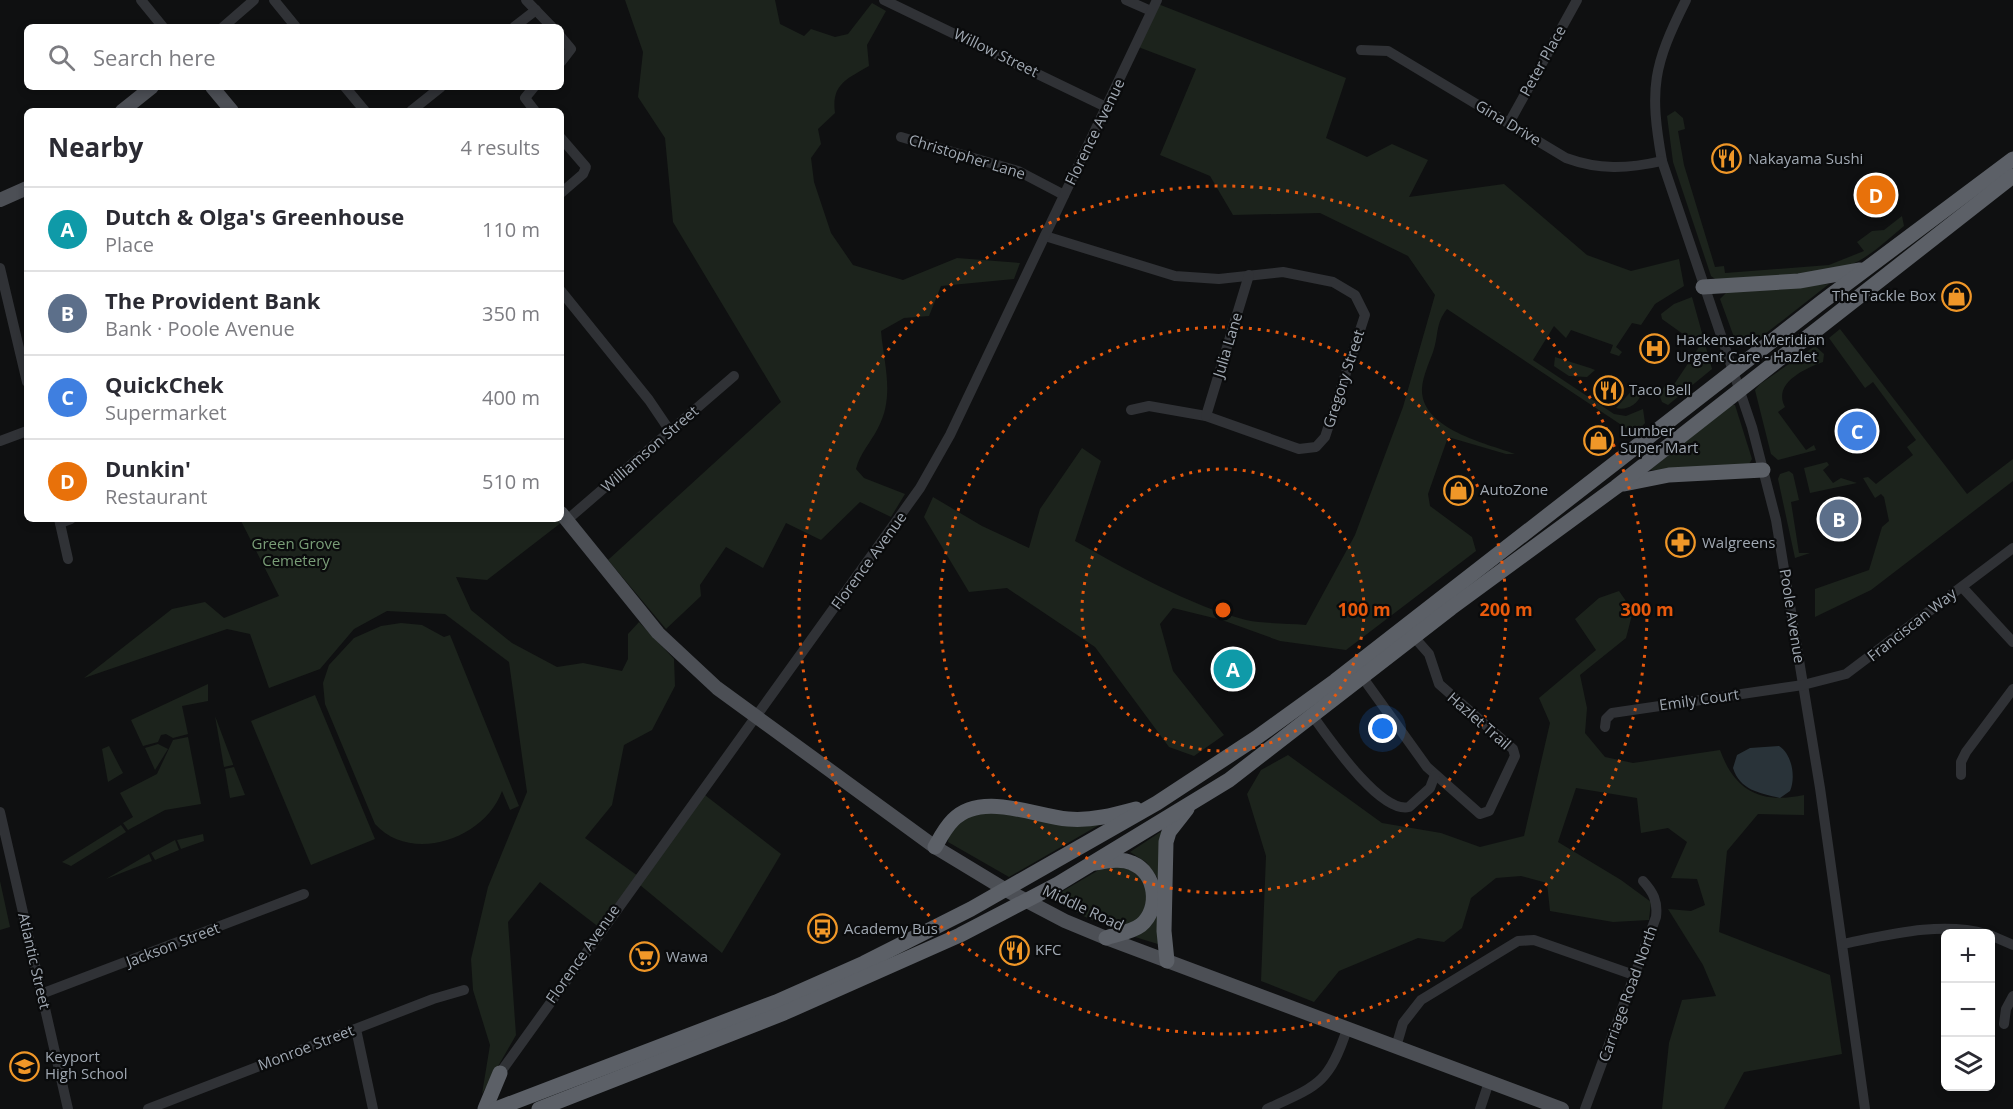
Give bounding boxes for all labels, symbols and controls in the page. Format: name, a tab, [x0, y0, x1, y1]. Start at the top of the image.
street label: Peter Place	[1514, 22, 1570, 99]
street label: Willow Street	[951, 23, 1042, 81]
search box	[24, 24, 564, 90]
icon: search	[45, 41, 78, 74]
text: Search here	[93, 42, 216, 72]
street label: Florence Avenue	[1060, 75, 1129, 188]
street label: Gina Drive	[1472, 95, 1545, 149]
text: Nearby	[48, 129, 143, 165]
street label: Christopher Lane	[907, 129, 1028, 183]
text: 4 results	[460, 134, 540, 161]
restaurant icon: Nakayama Sushi	[1711, 143, 1743, 175]
place label: Nakayama Sushi	[1748, 148, 1863, 168]
pin: D	[1856, 172, 1896, 218]
text: Dutch & Olga's Greenhouse	[105, 201, 404, 231]
text: A	[61, 216, 74, 243]
text: 110 m	[482, 216, 540, 243]
text: Place	[105, 231, 154, 258]
shop icon: The Tackle Box	[1941, 280, 1973, 312]
text: The Provident Bank	[105, 285, 320, 315]
place label: The Tackle Box	[1832, 285, 1936, 305]
text: B	[61, 300, 74, 327]
text: 350 m	[482, 300, 540, 327]
street label: Julia Lane	[1207, 310, 1246, 381]
text: Bank · Poole Avenue	[105, 315, 295, 342]
street label: Gregory Street	[1318, 327, 1368, 430]
place label: Hackensack Meridian Urgent Care - Hazlet	[1676, 329, 1825, 366]
hospital icon: Hackensack Meridian Urgent Care - Hazlet	[1639, 333, 1671, 365]
text: QuickChek	[105, 369, 224, 399]
restaurant icon: Taco Bell	[1592, 374, 1624, 406]
place label: Taco Bell	[1629, 379, 1691, 399]
text: C	[61, 384, 74, 411]
text: 400 m	[482, 384, 540, 411]
text: Supermarket	[105, 399, 227, 426]
street label: Williamson Street	[597, 401, 702, 496]
pin: C	[1838, 408, 1876, 454]
place label: Lumber Super Mart	[1620, 420, 1698, 457]
shop icon: Lumber Super Mart	[1583, 424, 1615, 456]
text: Dunkin'	[105, 453, 191, 483]
text: D	[60, 468, 75, 495]
text: 510 m	[482, 468, 540, 495]
shop icon: AutoZone	[1443, 474, 1475, 506]
place label: AutoZone	[1480, 479, 1548, 499]
text: Restaurant	[105, 483, 207, 510]
pin: B	[1820, 496, 1858, 542]
street label: Florence Avenue	[826, 508, 910, 613]
pharmacy icon: Walgreens	[1665, 527, 1697, 559]
place label: Walgreens	[1702, 532, 1775, 552]
park label: Green Grove Cemetery	[252, 533, 340, 570]
street label: Poole Avenue	[1776, 567, 1810, 665]
street label: Franciscan Way	[1863, 583, 1960, 665]
text: 100 m	[1337, 597, 1391, 621]
text: 200 m	[1479, 597, 1533, 621]
text: 300 m	[1620, 597, 1674, 621]
centre of rings	[1213, 600, 1233, 620]
pin: A	[1214, 646, 1252, 692]
street label: Emily Court	[1658, 684, 1740, 715]
street label: Hazlet Trail	[1444, 687, 1516, 753]
your location	[1368, 714, 1397, 743]
street label: Middle Road	[1040, 880, 1127, 935]
street label: Florence Avenue	[541, 900, 624, 1007]
street label: Atlantic Street	[14, 911, 56, 1011]
bus stop icon: Academy Bus	[807, 913, 839, 945]
street label: Jackson Street	[121, 917, 222, 972]
place label: Academy Bus	[844, 918, 938, 938]
street label: Carriage Road North	[1593, 923, 1661, 1064]
map controls	[1941, 929, 1995, 1091]
button: +	[1941, 929, 1995, 983]
restaurant icon: KFC	[998, 934, 1030, 966]
place label: KFC	[1035, 939, 1061, 959]
supermarket icon: Wawa	[629, 941, 661, 973]
place label: Wawa	[666, 946, 708, 966]
button: −	[1941, 983, 1995, 1037]
street label: Monroe Street	[255, 1020, 356, 1075]
button: layers	[1941, 1037, 1995, 1091]
place label: Keyport High School	[45, 1046, 128, 1083]
school or university icon: Keyport High School	[8, 1050, 40, 1082]

